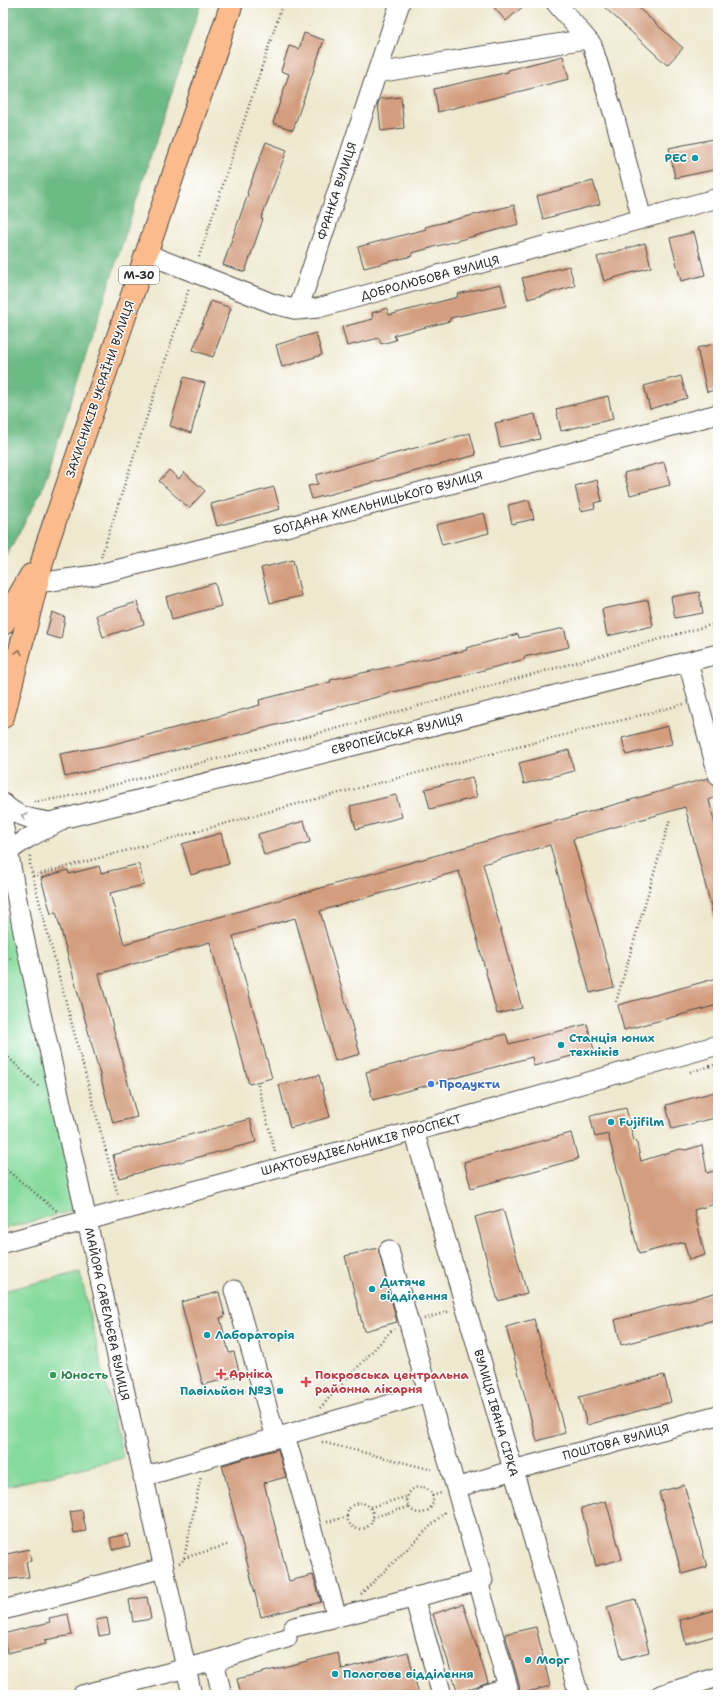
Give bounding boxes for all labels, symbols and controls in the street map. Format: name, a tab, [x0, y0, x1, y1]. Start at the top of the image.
street label: ФРАНКА ВУЛИЦЯ	[314, 140, 360, 242]
place label: РЕС	[665, 150, 687, 166]
marker: РЕС	[690, 153, 700, 163]
street label: ДОБРОЛЮБОВА ВУЛИЦЯ	[359, 252, 501, 304]
road number: М-30	[119, 266, 159, 284]
street label: ЗАХИСНИКІВ УКРАЇНИ ВУЛИЦЯ	[62, 298, 138, 480]
street label: БОГДАНА ХМЕЛЬНИЦЬКОГО ВУЛИЦЯ	[272, 467, 484, 539]
one-way arrow	[15, 649, 23, 655]
street label: ЄВРОПЕЙСЬКА ВУЛИЦЯ	[329, 710, 465, 758]
one-way arrow	[20, 813, 27, 821]
place label: Станція юних техніків	[569, 1030, 655, 1060]
marker: Станція юних техніків	[556, 1040, 566, 1050]
place label: Продукти	[439, 1076, 501, 1092]
marker: Продукти	[426, 1079, 436, 1089]
street label: ШАХТОБУДІВЕЛЬНИКІВ ПРОСПЕКТ	[259, 1110, 463, 1179]
place label: Fujifilm	[619, 1114, 664, 1130]
marker: Fujifilm	[606, 1117, 616, 1127]
street label: МАЙОРА САВЕЛЬЄВА ВУЛИЦЯ	[81, 1226, 133, 1402]
place label: Дитяче відділення	[380, 1274, 448, 1304]
marker: Дитяче відділення	[367, 1284, 377, 1294]
place label: Лабораторія	[215, 1327, 295, 1343]
marker: Лабораторія	[202, 1330, 212, 1340]
street label: ВУЛИЦЯ ІВАНА СІРКА	[470, 1347, 522, 1479]
place label: Арніка	[229, 1366, 273, 1382]
place label: Юность	[61, 1367, 109, 1383]
place label: Покровська центральна районна лікарня	[315, 1367, 470, 1397]
marker: Арніка	[216, 1369, 226, 1379]
marker: Юность	[48, 1370, 58, 1380]
marker: Покровська центральна районна лікарня	[300, 1376, 312, 1388]
place label: Павільйон №3	[180, 1383, 272, 1399]
marker: Павільйон №3	[275, 1386, 285, 1396]
street label: ПОШТОВА ВУЛИЦЯ	[561, 1420, 671, 1464]
place label: Морг	[536, 1652, 570, 1668]
marker: Морг	[523, 1655, 533, 1665]
place label: Пологове відділення	[343, 1666, 474, 1682]
marker: Пологове відділення	[330, 1669, 340, 1679]

